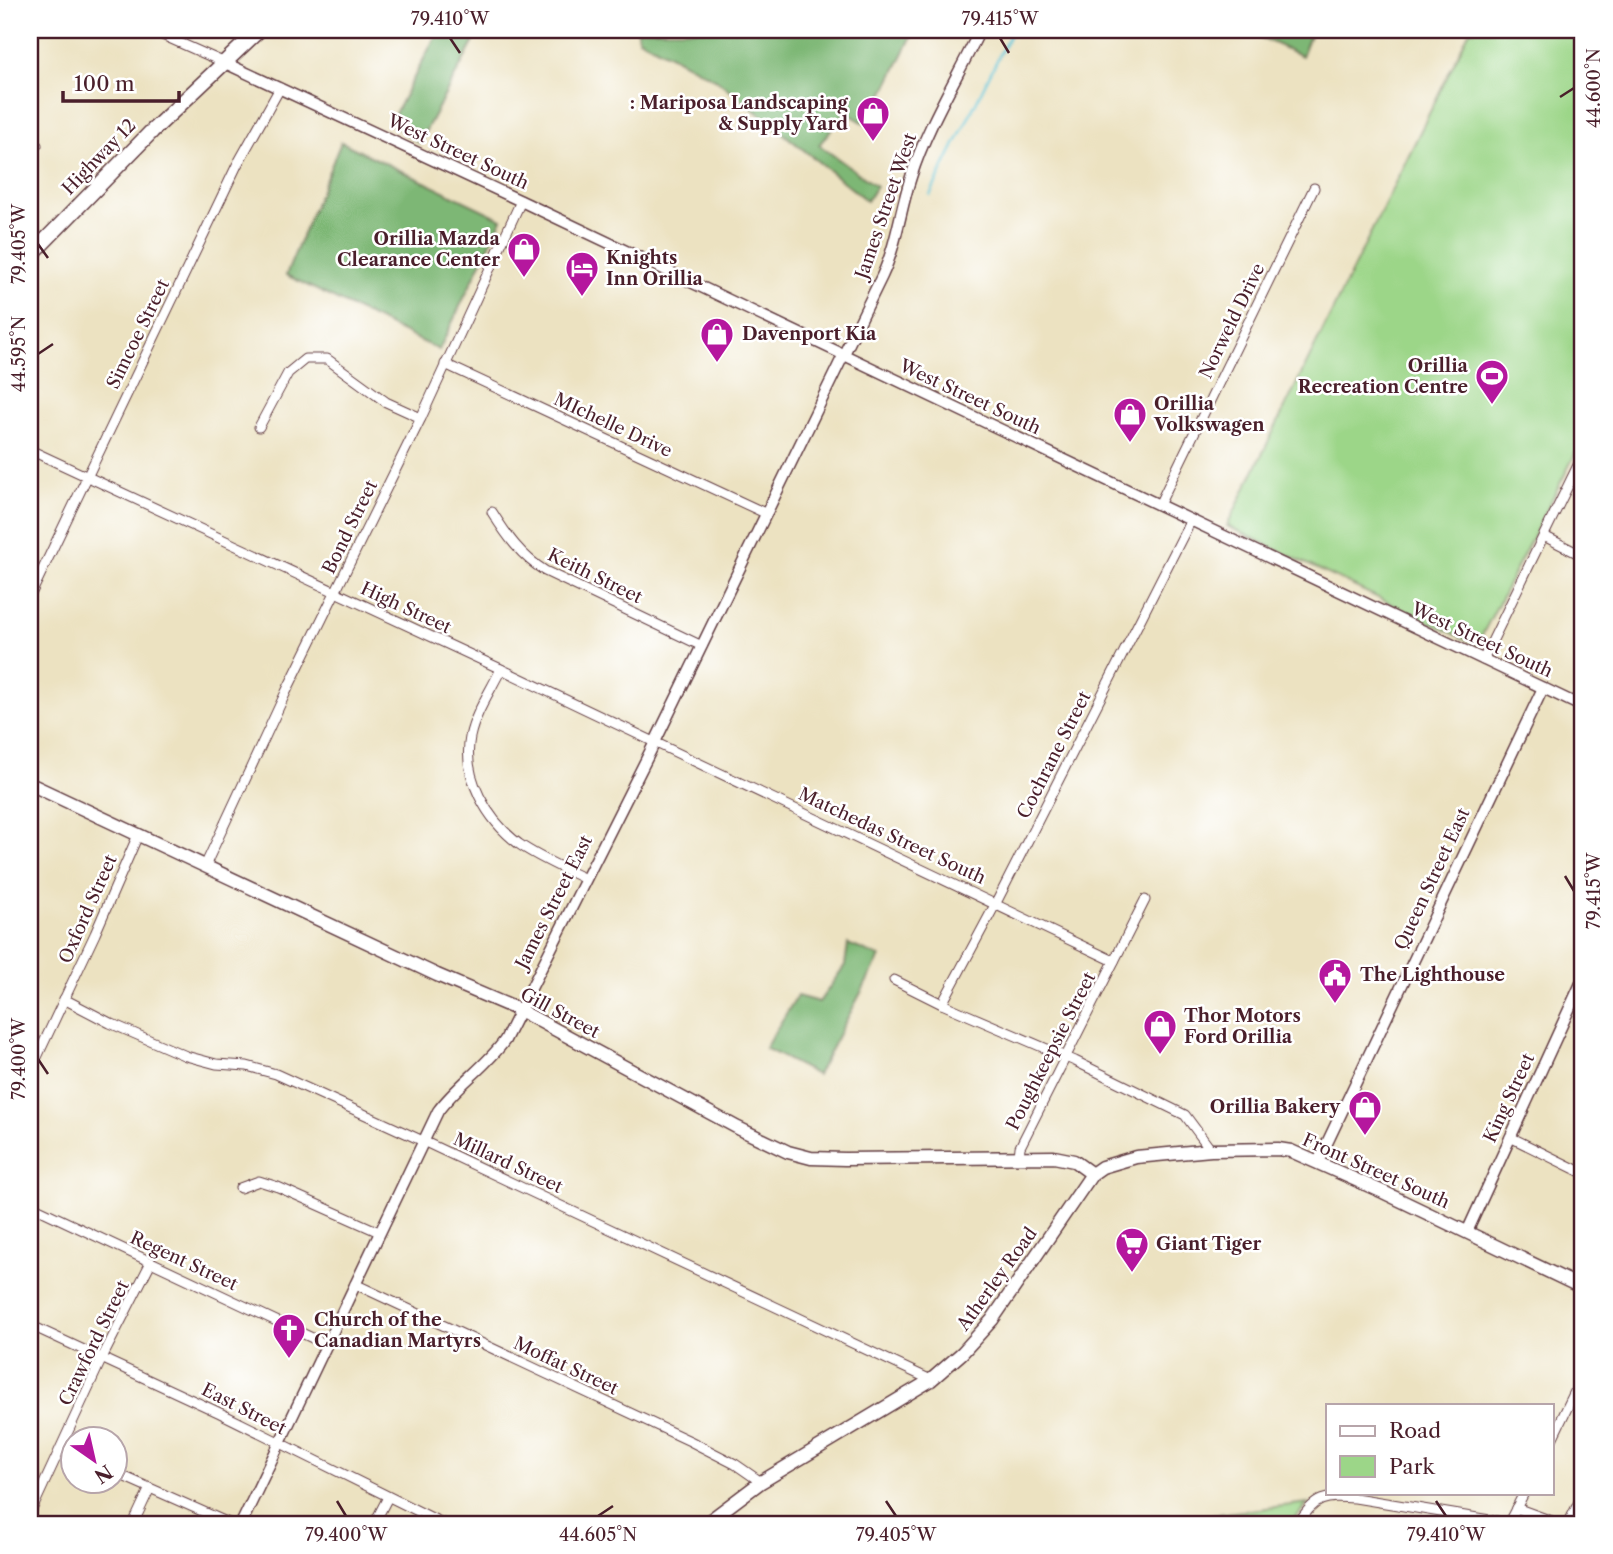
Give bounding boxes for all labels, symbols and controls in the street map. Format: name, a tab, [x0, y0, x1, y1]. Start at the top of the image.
text: 79.410°W	[411, 8, 490, 30]
text: 79.415°W	[962, 8, 1040, 30]
text: 44.600°N	[1583, 48, 1605, 128]
scale bar	[63, 60, 178, 104]
text: 100 m	[74, 71, 135, 96]
place label: : Mariposa Landscaping & Supply Yard	[630, 92, 849, 135]
shop icon: : Mariposa Landscaping & Supply Yard	[854, 94, 892, 143]
street label: West Street South	[383, 109, 532, 194]
street label: Highway 12	[57, 115, 141, 199]
street label: James Street West	[850, 130, 921, 285]
text: 79.405°W	[8, 202, 30, 284]
place label: Orillia Mazda Clearance Center	[337, 228, 501, 271]
shop icon: Orillia Mazda Clearance Center	[505, 230, 543, 279]
place label: Knights Inn Orillia	[606, 247, 704, 290]
hotel icon: Knights Inn Orillia	[563, 249, 601, 298]
street label: Norweld Drive	[1195, 260, 1269, 382]
street label: Simcoe Street	[102, 275, 174, 392]
shop icon: Davenport Kia	[698, 315, 736, 364]
text: 44.595°N	[8, 316, 30, 392]
place label: Davenport Kia	[742, 323, 877, 345]
street label: West Street South	[895, 354, 1044, 439]
place label: Orillia Recreation Centre	[1298, 355, 1469, 398]
sports icon: Orillia Recreation Centre	[1473, 357, 1511, 406]
street label: MIchelle Drive	[550, 388, 676, 462]
place label: Orillia Volkswagen	[1153, 393, 1265, 436]
shop icon: Orillia Volkswagen	[1111, 395, 1149, 444]
street label: Bond Street	[318, 476, 382, 578]
street label: Keith Street	[544, 544, 646, 609]
street label: High Street	[357, 577, 455, 639]
street label: West Street South	[1407, 597, 1556, 682]
street label: Cochrane Street	[1012, 687, 1096, 822]
street label: Matchedas Street South	[795, 783, 989, 889]
street label: Queen Street East	[1389, 804, 1475, 953]
street label: James Street East	[509, 831, 597, 975]
street label: Oxford Street	[54, 851, 122, 967]
text: 79.415°W	[1583, 851, 1605, 929]
public building icon: The Lighthouse	[1316, 956, 1354, 1005]
place label: The Lighthouse	[1360, 964, 1505, 986]
street label: Poughkeepsie Street	[1002, 968, 1101, 1134]
street label: Gill Street	[517, 983, 604, 1043]
place label: Thor Motors Ford Orillia	[1184, 1005, 1301, 1048]
shop icon: Thor Motors Ford Orillia	[1141, 1007, 1179, 1056]
text: 79.400°W	[8, 1017, 30, 1100]
street label: King Street	[1479, 1049, 1540, 1146]
shop icon: Orillia Bakery	[1346, 1088, 1384, 1137]
place label: Orillia Bakery	[1210, 1096, 1341, 1118]
street label: Millard Street	[450, 1128, 567, 1198]
street label: Front Street South	[1299, 1129, 1453, 1213]
street label: Atherley Road	[952, 1223, 1042, 1336]
supermarket icon: Giant Tiger	[1113, 1225, 1151, 1274]
street label: Regent Street	[127, 1226, 242, 1296]
place label: Giant Tiger	[1156, 1233, 1262, 1255]
street label: Crawford Street	[54, 1276, 134, 1409]
place label: Church of the Canadian Martyrs	[314, 1309, 481, 1352]
church icon: Church of the Canadian Martyrs	[270, 1311, 308, 1360]
street label: Moffat Street	[510, 1332, 622, 1400]
street label: East Street	[198, 1378, 290, 1440]
legend	[1326, 1404, 1554, 1494]
text: Road	[1389, 1418, 1441, 1443]
north arrow	[60, 1424, 130, 1494]
text: Park	[1389, 1454, 1435, 1479]
text: N	[90, 1460, 117, 1488]
text: 79.400°W	[305, 1524, 388, 1546]
text: 44.605°N	[559, 1524, 637, 1546]
text: 79.405°W	[856, 1524, 938, 1546]
text: 79.410°W	[1407, 1524, 1486, 1546]

